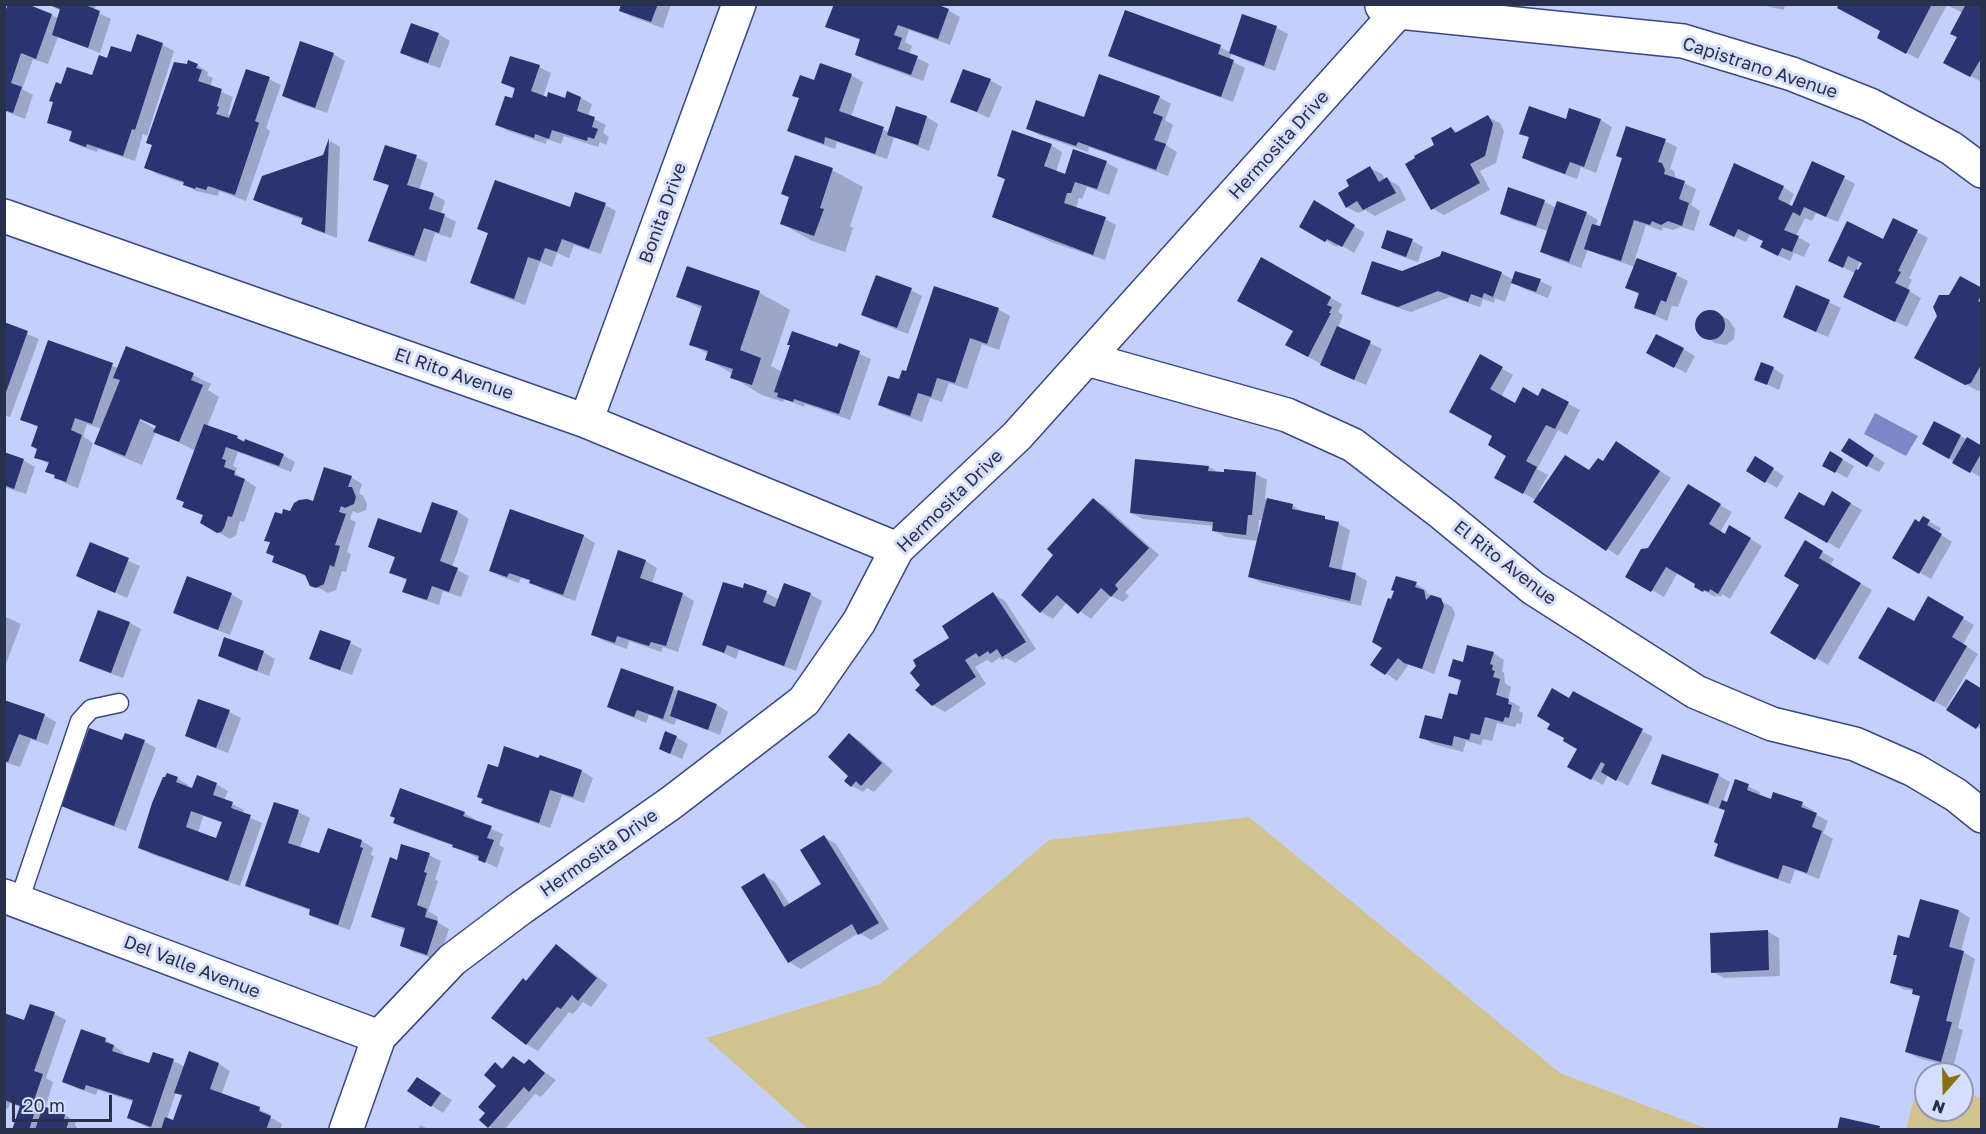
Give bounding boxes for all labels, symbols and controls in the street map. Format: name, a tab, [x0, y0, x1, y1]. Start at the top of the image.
street label: Capistrano Avenue	[1680, 33, 1840, 103]
street label: Hermosita Drive	[1225, 86, 1333, 204]
street label: Bonita Drive	[635, 160, 691, 266]
street label: El Rito Avenue	[392, 344, 516, 404]
street label: Hermosita Drive	[893, 445, 1007, 557]
street label: El Rito Avenue	[1449, 516, 1561, 610]
street label: Hermosita Drive	[536, 804, 662, 902]
street label: Del Valle Avenue	[121, 931, 263, 1003]
north arrow	[1914, 1062, 1974, 1122]
scale bar	[15, 1083, 116, 1121]
text: 20 m	[23, 1094, 65, 1116]
text: N	[1929, 1096, 1948, 1119]

